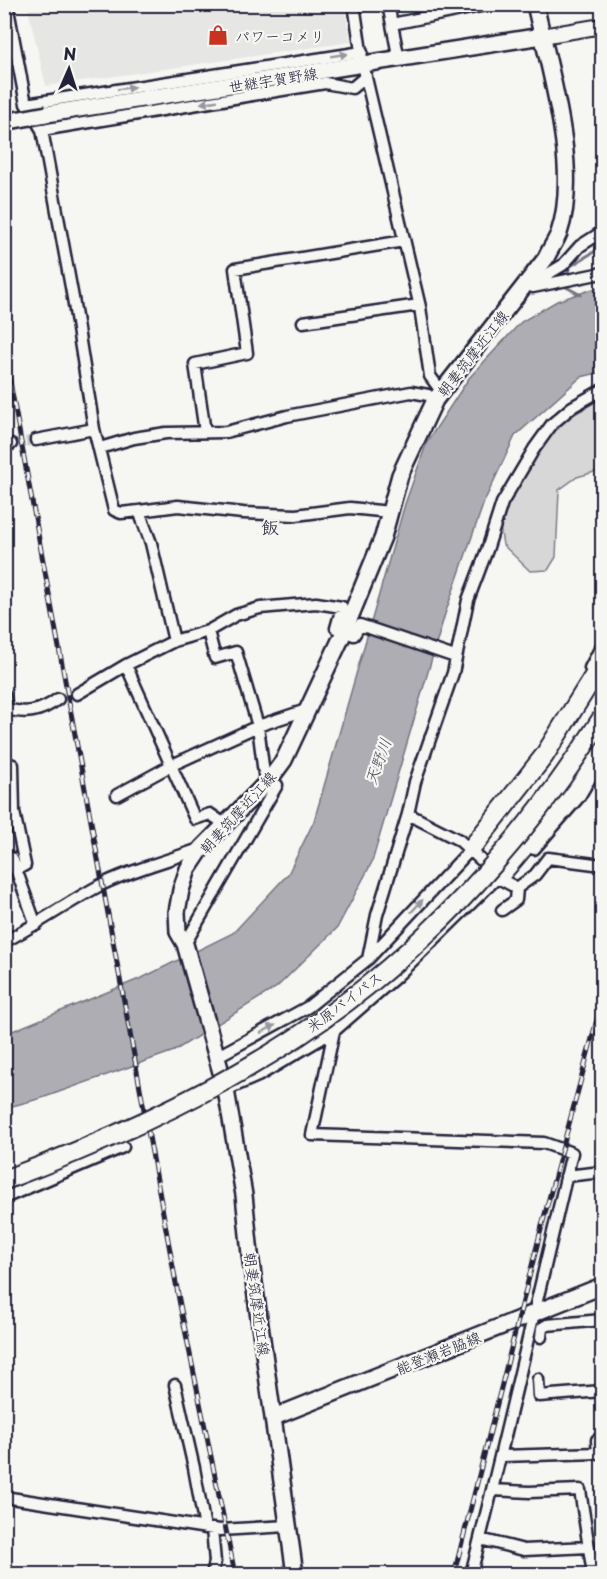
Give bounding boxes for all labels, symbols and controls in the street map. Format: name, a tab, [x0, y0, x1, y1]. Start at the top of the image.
shop icon: パワーコメリ	[206, 23, 230, 47]
place label: パワーコメリ	[235, 24, 325, 47]
north arrow	[39, 39, 99, 99]
text: N	[63, 41, 77, 65]
one-way arrow	[330, 51, 349, 60]
street label: 世継宇賀野線	[227, 61, 319, 97]
one-way arrow	[116, 84, 135, 93]
one-way arrow	[200, 98, 219, 107]
street label: 朝妻筑摩近江線	[431, 305, 513, 401]
district label: 飯	[261, 513, 279, 540]
water label: 天野川	[358, 734, 396, 788]
street label: 朝妻筑摩近江線	[193, 765, 281, 859]
one-way arrow	[410, 899, 423, 914]
street label: 米原バイパス	[301, 965, 387, 1037]
one-way arrow	[259, 1024, 276, 1034]
street label: 朝妻筑摩近江線	[239, 1250, 277, 1358]
street label: 能登瀬岩脇線	[392, 1324, 484, 1380]

